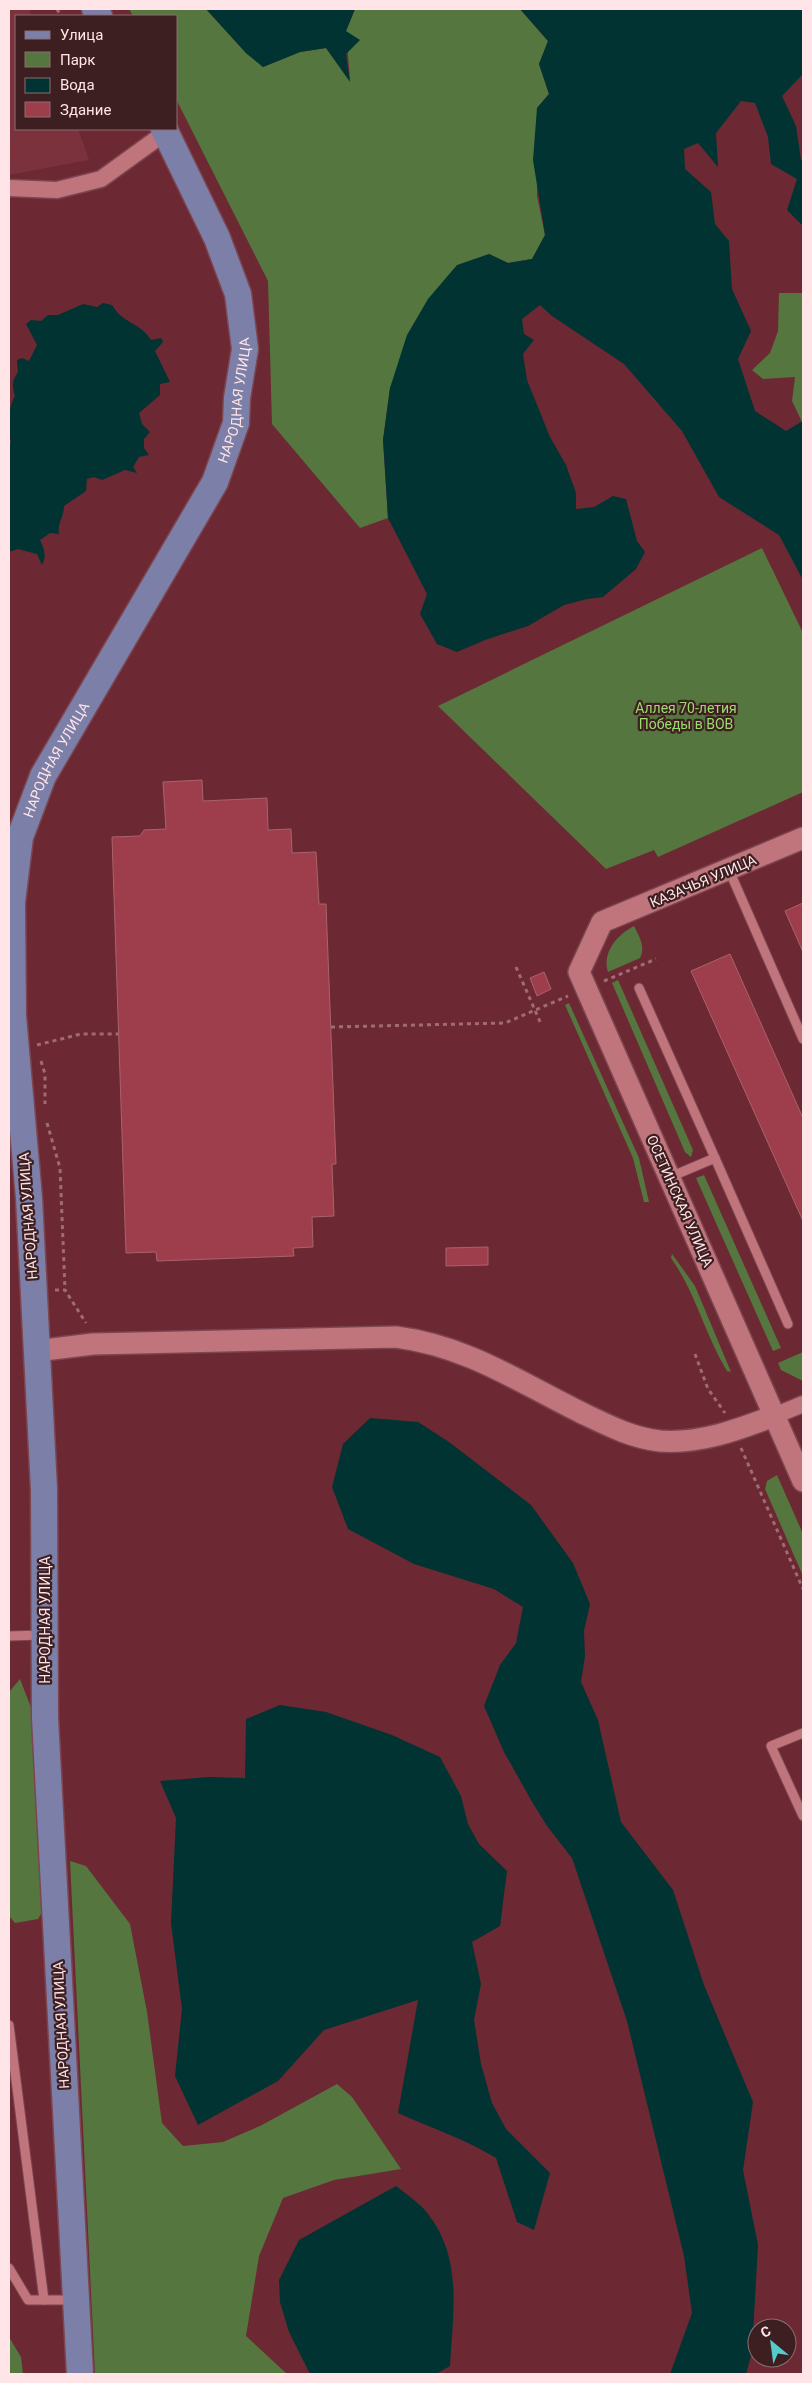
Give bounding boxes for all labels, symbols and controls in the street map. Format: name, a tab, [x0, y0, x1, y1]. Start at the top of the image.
legend	[15, 15, 178, 130]
text: Улица	[60, 26, 103, 44]
text: Парк	[60, 51, 95, 69]
text: Вода	[60, 76, 95, 94]
text: Здание	[60, 101, 111, 119]
street label: НАРОДНАЯ УЛИЦА	[214, 337, 253, 465]
street label: НАРОДНАЯ УЛИЦА	[20, 699, 92, 820]
park label: Аллея 70-летия Победы в ВОВ	[635, 700, 737, 732]
street label: КАЗАЧЬЯ УЛИЦА	[647, 851, 759, 911]
street label: ОСЕТИНСКАЯ УЛИЦА	[644, 1133, 716, 1269]
street label: НАРОДНАЯ УЛИЦА	[16, 1152, 40, 1280]
street label: НАРОДНАЯ УЛИЦА	[37, 1556, 53, 1684]
street label: НАРОДНАЯ УЛИЦА	[50, 1961, 72, 2089]
north arrow	[747, 2318, 797, 2368]
text: С	[758, 2322, 774, 2341]

